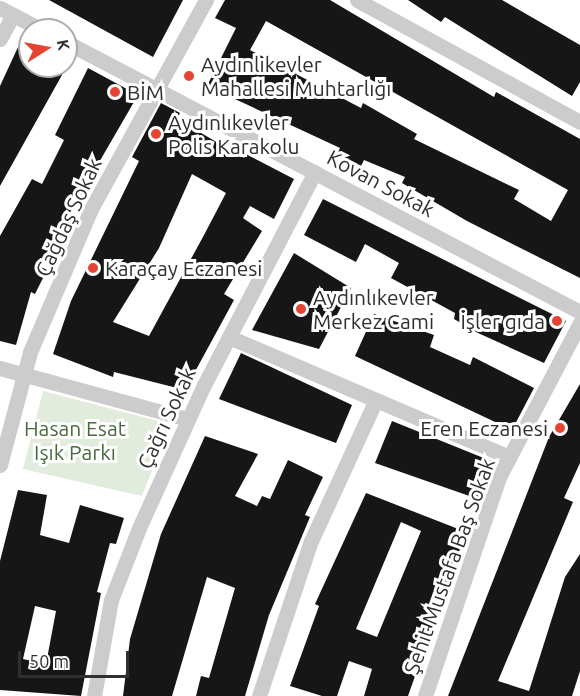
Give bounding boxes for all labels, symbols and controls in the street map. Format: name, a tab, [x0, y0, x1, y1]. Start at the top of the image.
north arrow	[18, 18, 78, 78]
text: K	[54, 38, 74, 52]
place label: Aydınlıkevler Mahallesi Muhtarlığı	[201, 51, 391, 101]
marker: Aydınlıkevler Mahallesi Muhtarlığı	[182, 69, 196, 83]
place label: BİM	[127, 79, 164, 105]
marker: BİM	[108, 85, 122, 99]
place label: Aydınlıkevler Polis Karakolu	[168, 109, 299, 159]
marker: Aydınlıkevler Polis Karakolu	[149, 127, 163, 141]
street label: Kovan Sokak	[323, 144, 439, 222]
street label: Çağdaş Sokak	[30, 154, 106, 280]
place label: Karaçay Eczanesi	[105, 255, 262, 281]
marker: Karaçay Eczanesi	[86, 261, 100, 275]
place label: Aydınlıkevler Merkez Cami	[313, 284, 434, 334]
marker: Aydınlıkevler Merkez Cami	[294, 302, 308, 316]
place label: İşler gıda	[460, 308, 545, 334]
marker: İşler gıda	[550, 314, 564, 328]
street label: Çağrı Sokak	[132, 363, 200, 473]
park label: Hasan Esat Işık Parkı	[24, 415, 126, 465]
place label: Eren Eczanesi	[420, 415, 548, 441]
marker: Eren Eczanesi	[553, 421, 567, 435]
street label: Şehit Mustafa Baş Sokak	[398, 455, 500, 677]
scale bar	[21, 639, 132, 677]
text: 50 m	[29, 651, 69, 671]

